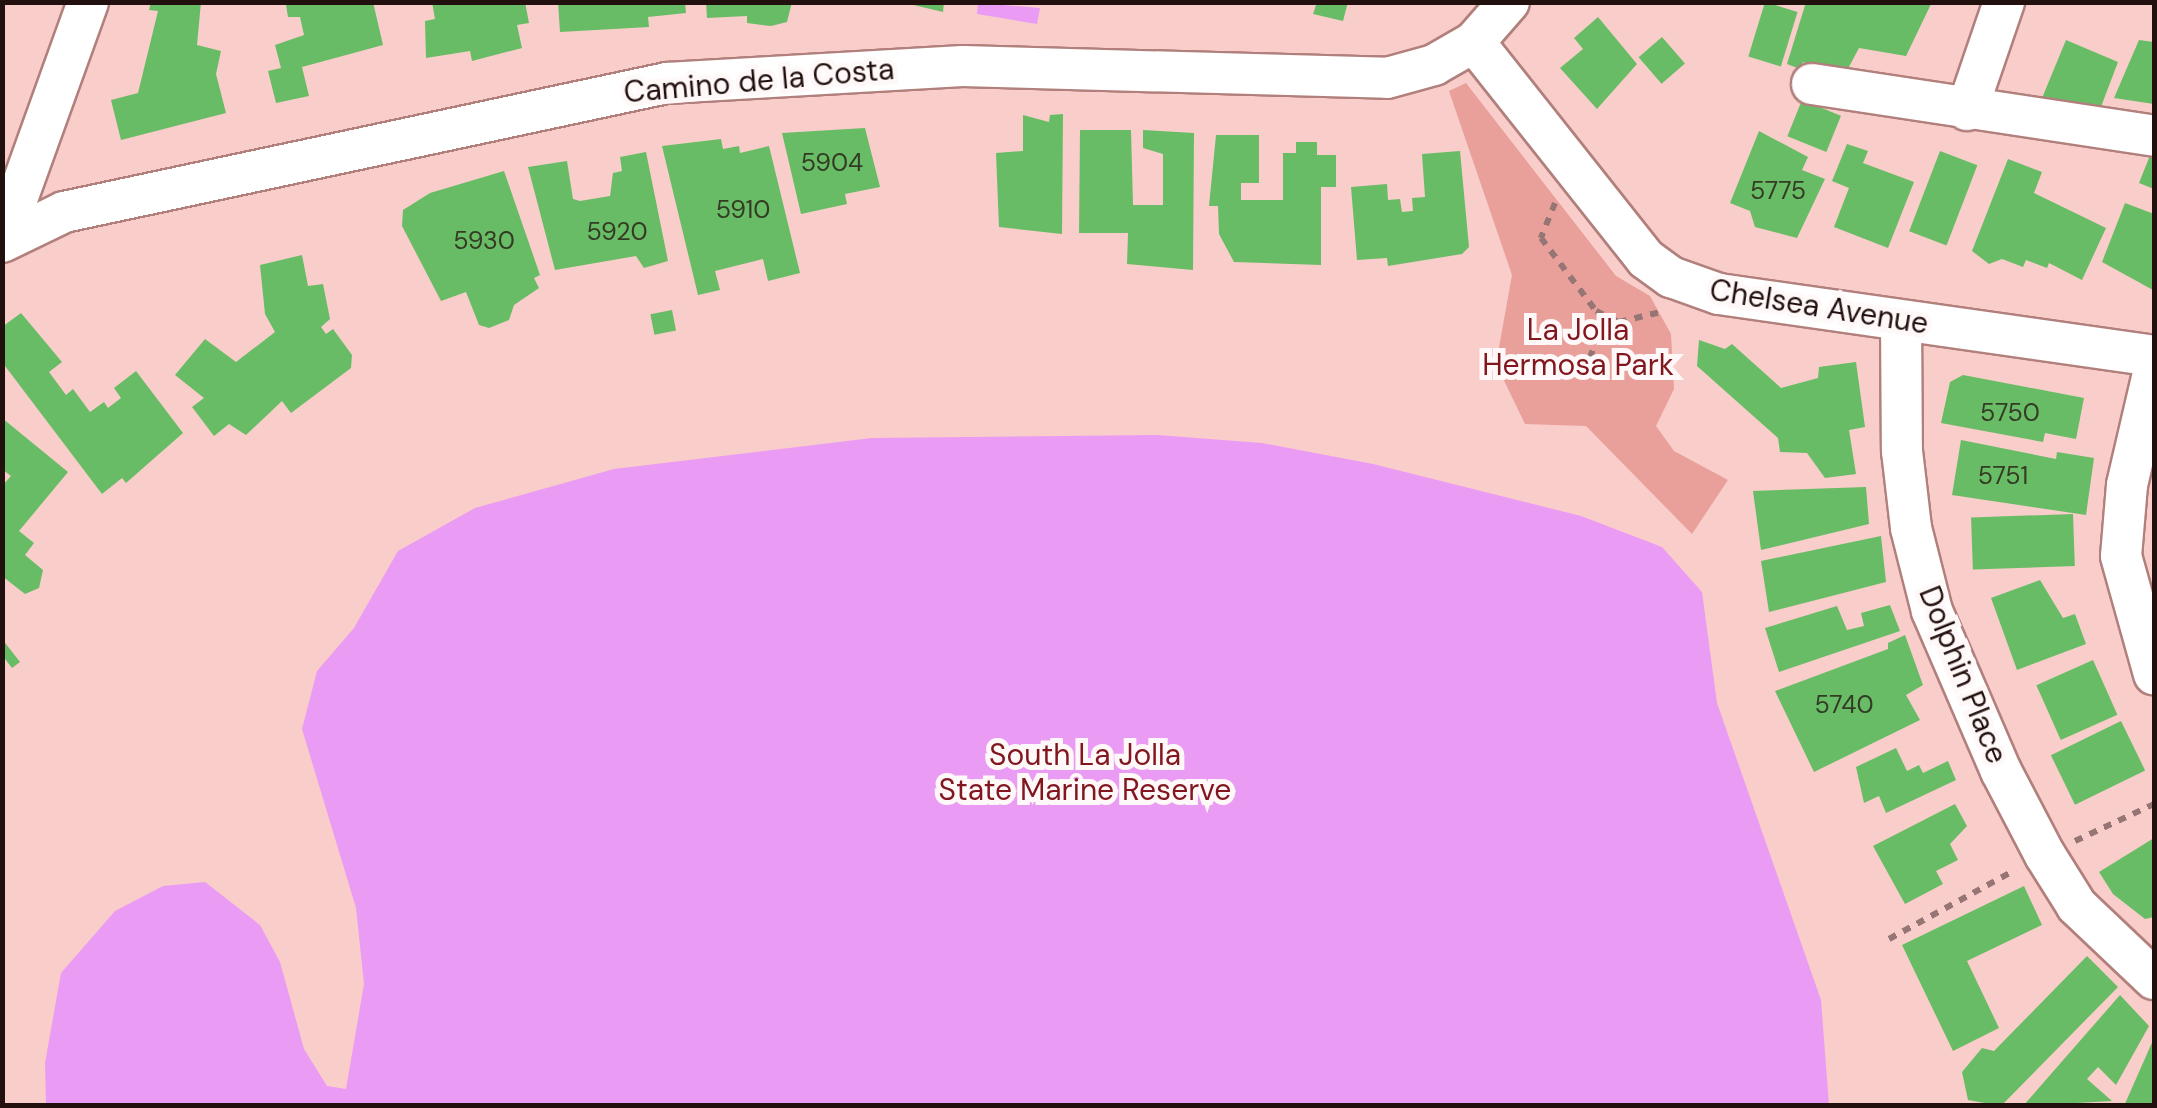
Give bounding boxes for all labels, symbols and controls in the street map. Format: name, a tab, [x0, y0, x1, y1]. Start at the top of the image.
street label: Camino de la Costa	[622, 51, 896, 111]
house number: 5904	[801, 148, 863, 178]
house number: 5775	[1750, 176, 1806, 206]
house number: 5910	[716, 195, 770, 225]
house number: 5920	[586, 217, 648, 247]
house number: 5930	[453, 226, 515, 256]
street label: Chelsea Avenue	[1707, 272, 1931, 342]
park label: La Jolla Hermosa Park	[1482, 312, 1674, 382]
house number: 5750	[1980, 398, 2040, 428]
house number: 5751	[1978, 461, 2028, 491]
street label: Dolphin Place	[1911, 581, 2015, 769]
house number: 5740	[1815, 690, 1873, 720]
park label: South La Jolla State Marine Reserve	[939, 737, 1231, 808]

